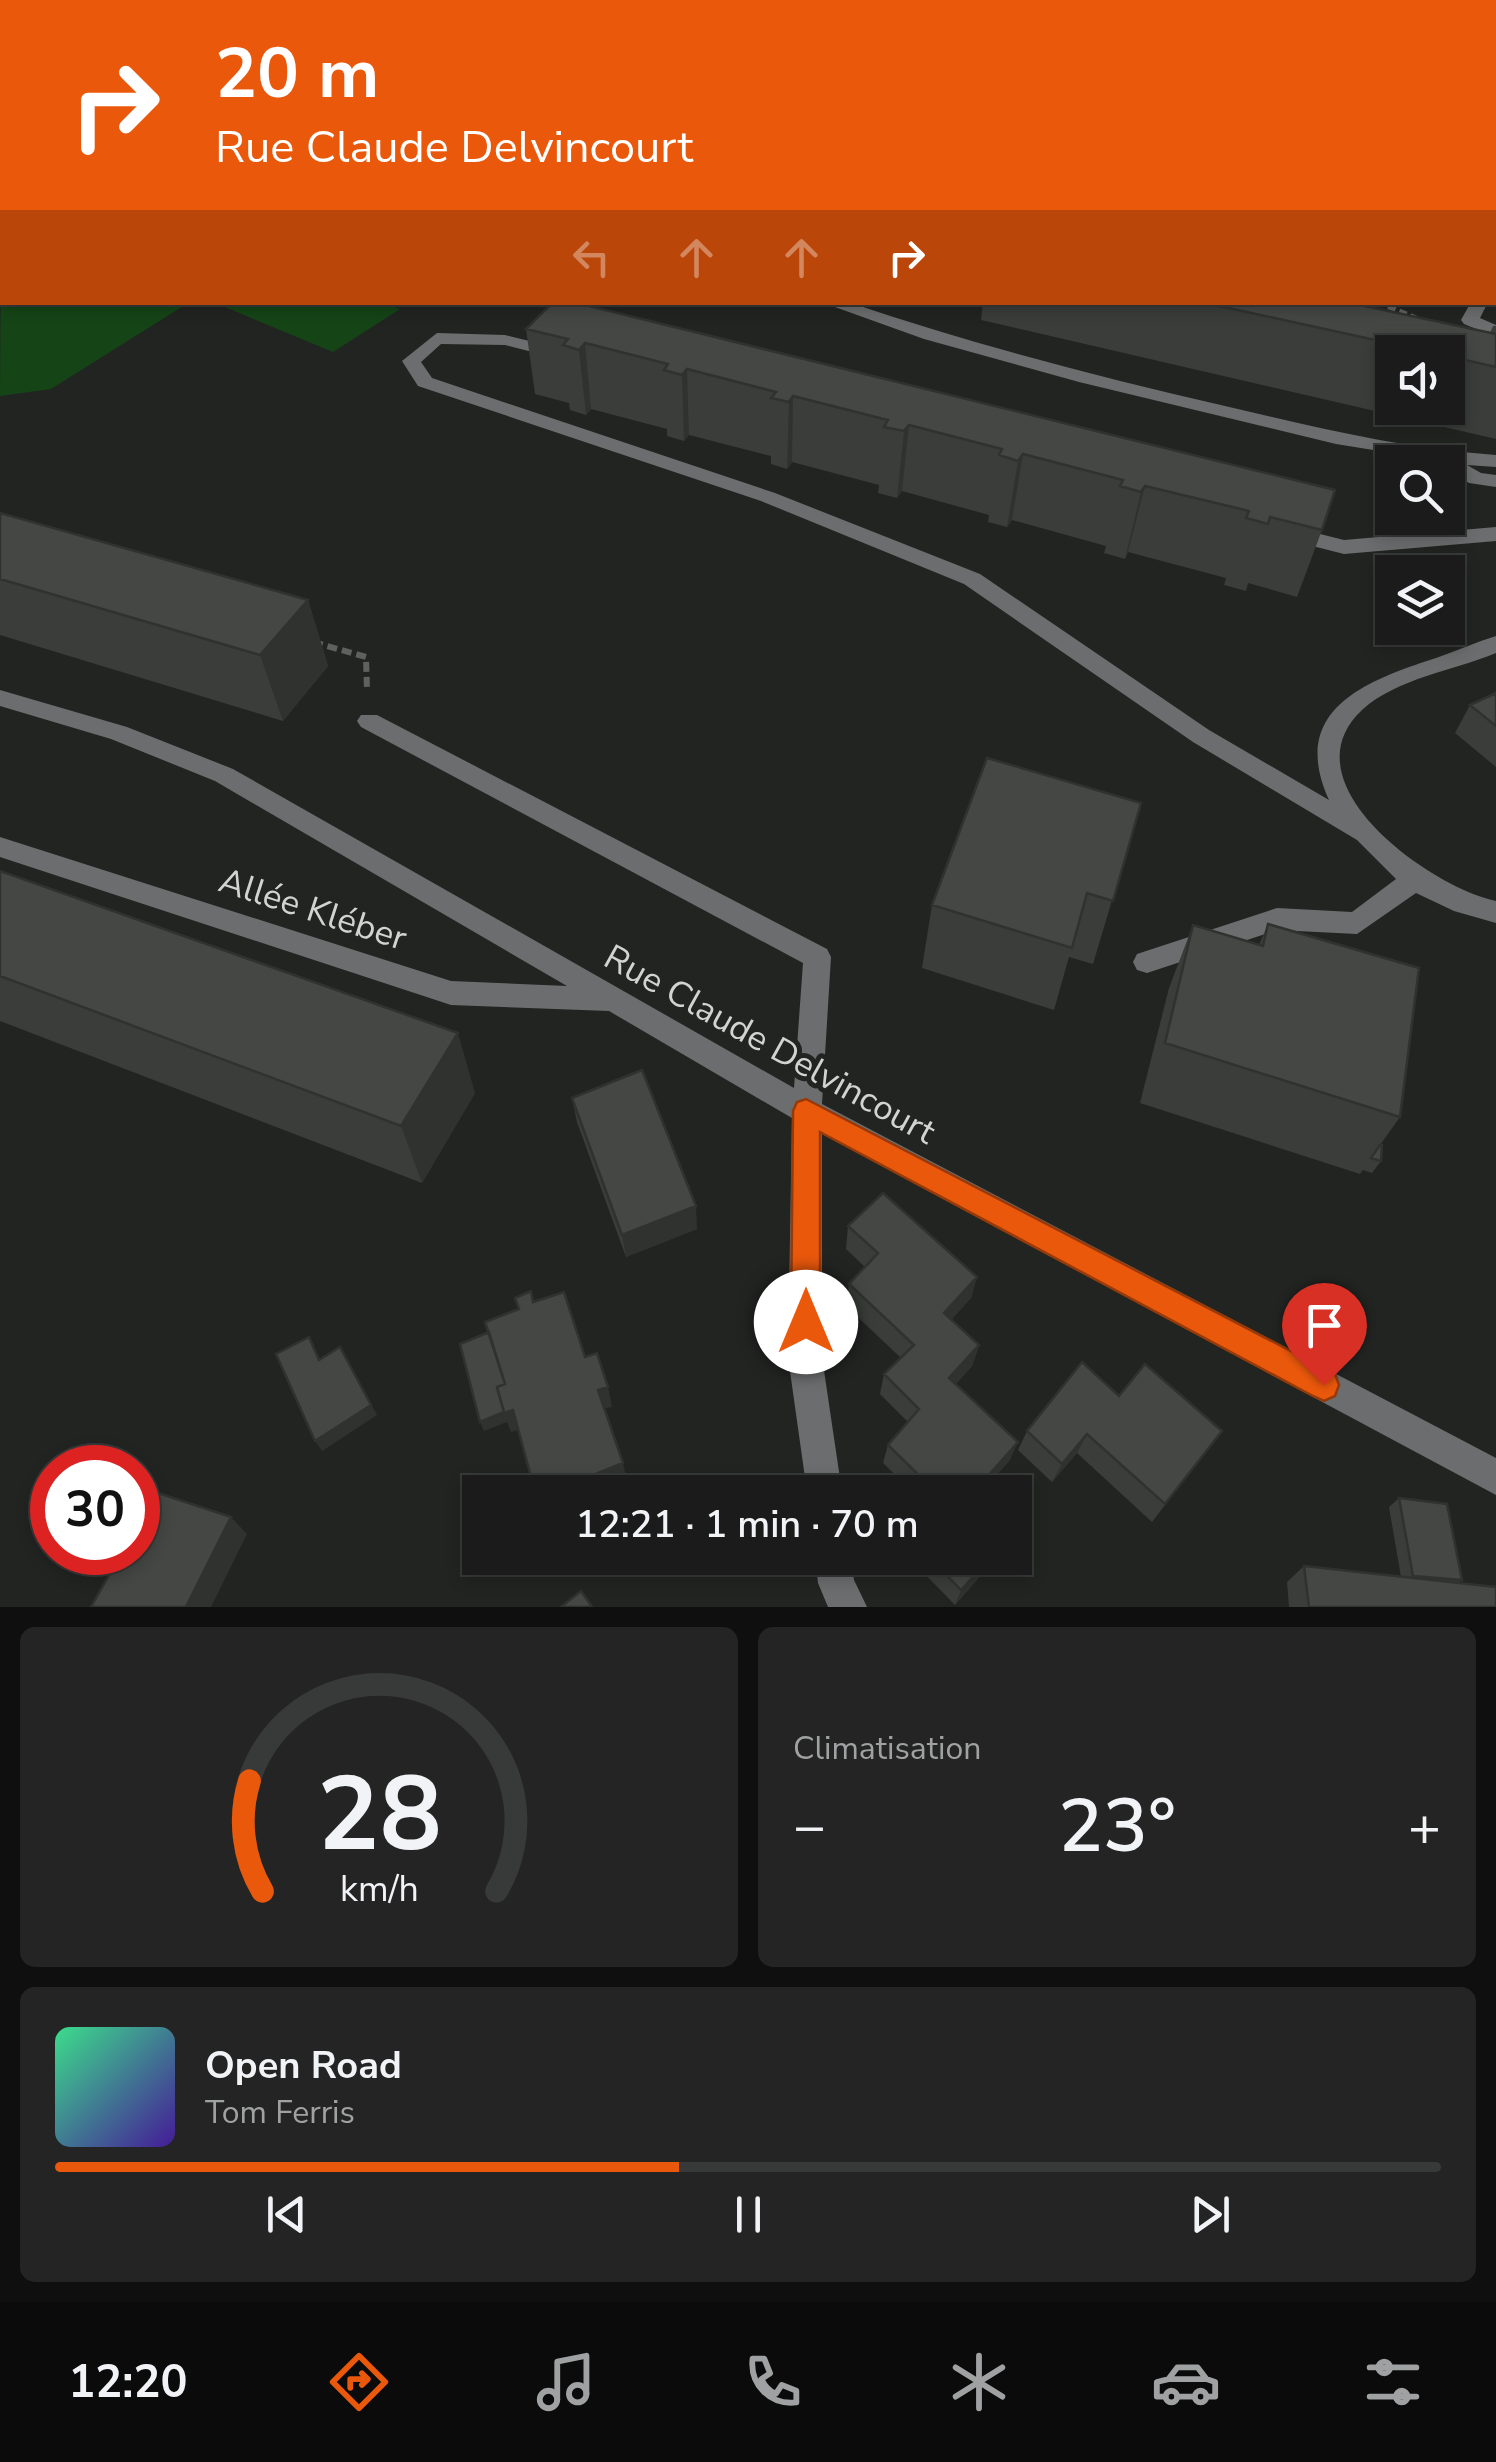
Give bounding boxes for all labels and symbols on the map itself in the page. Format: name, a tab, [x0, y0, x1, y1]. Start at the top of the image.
street label: Allée Kléber	[213, 857, 413, 962]
street label: Rue Claude Delvincourt	[596, 934, 944, 1156]
position arrow	[754, 1270, 858, 1374]
pin	[1282, 1283, 1367, 1386]
speed limit sign: 30	[30, 1445, 160, 1575]

